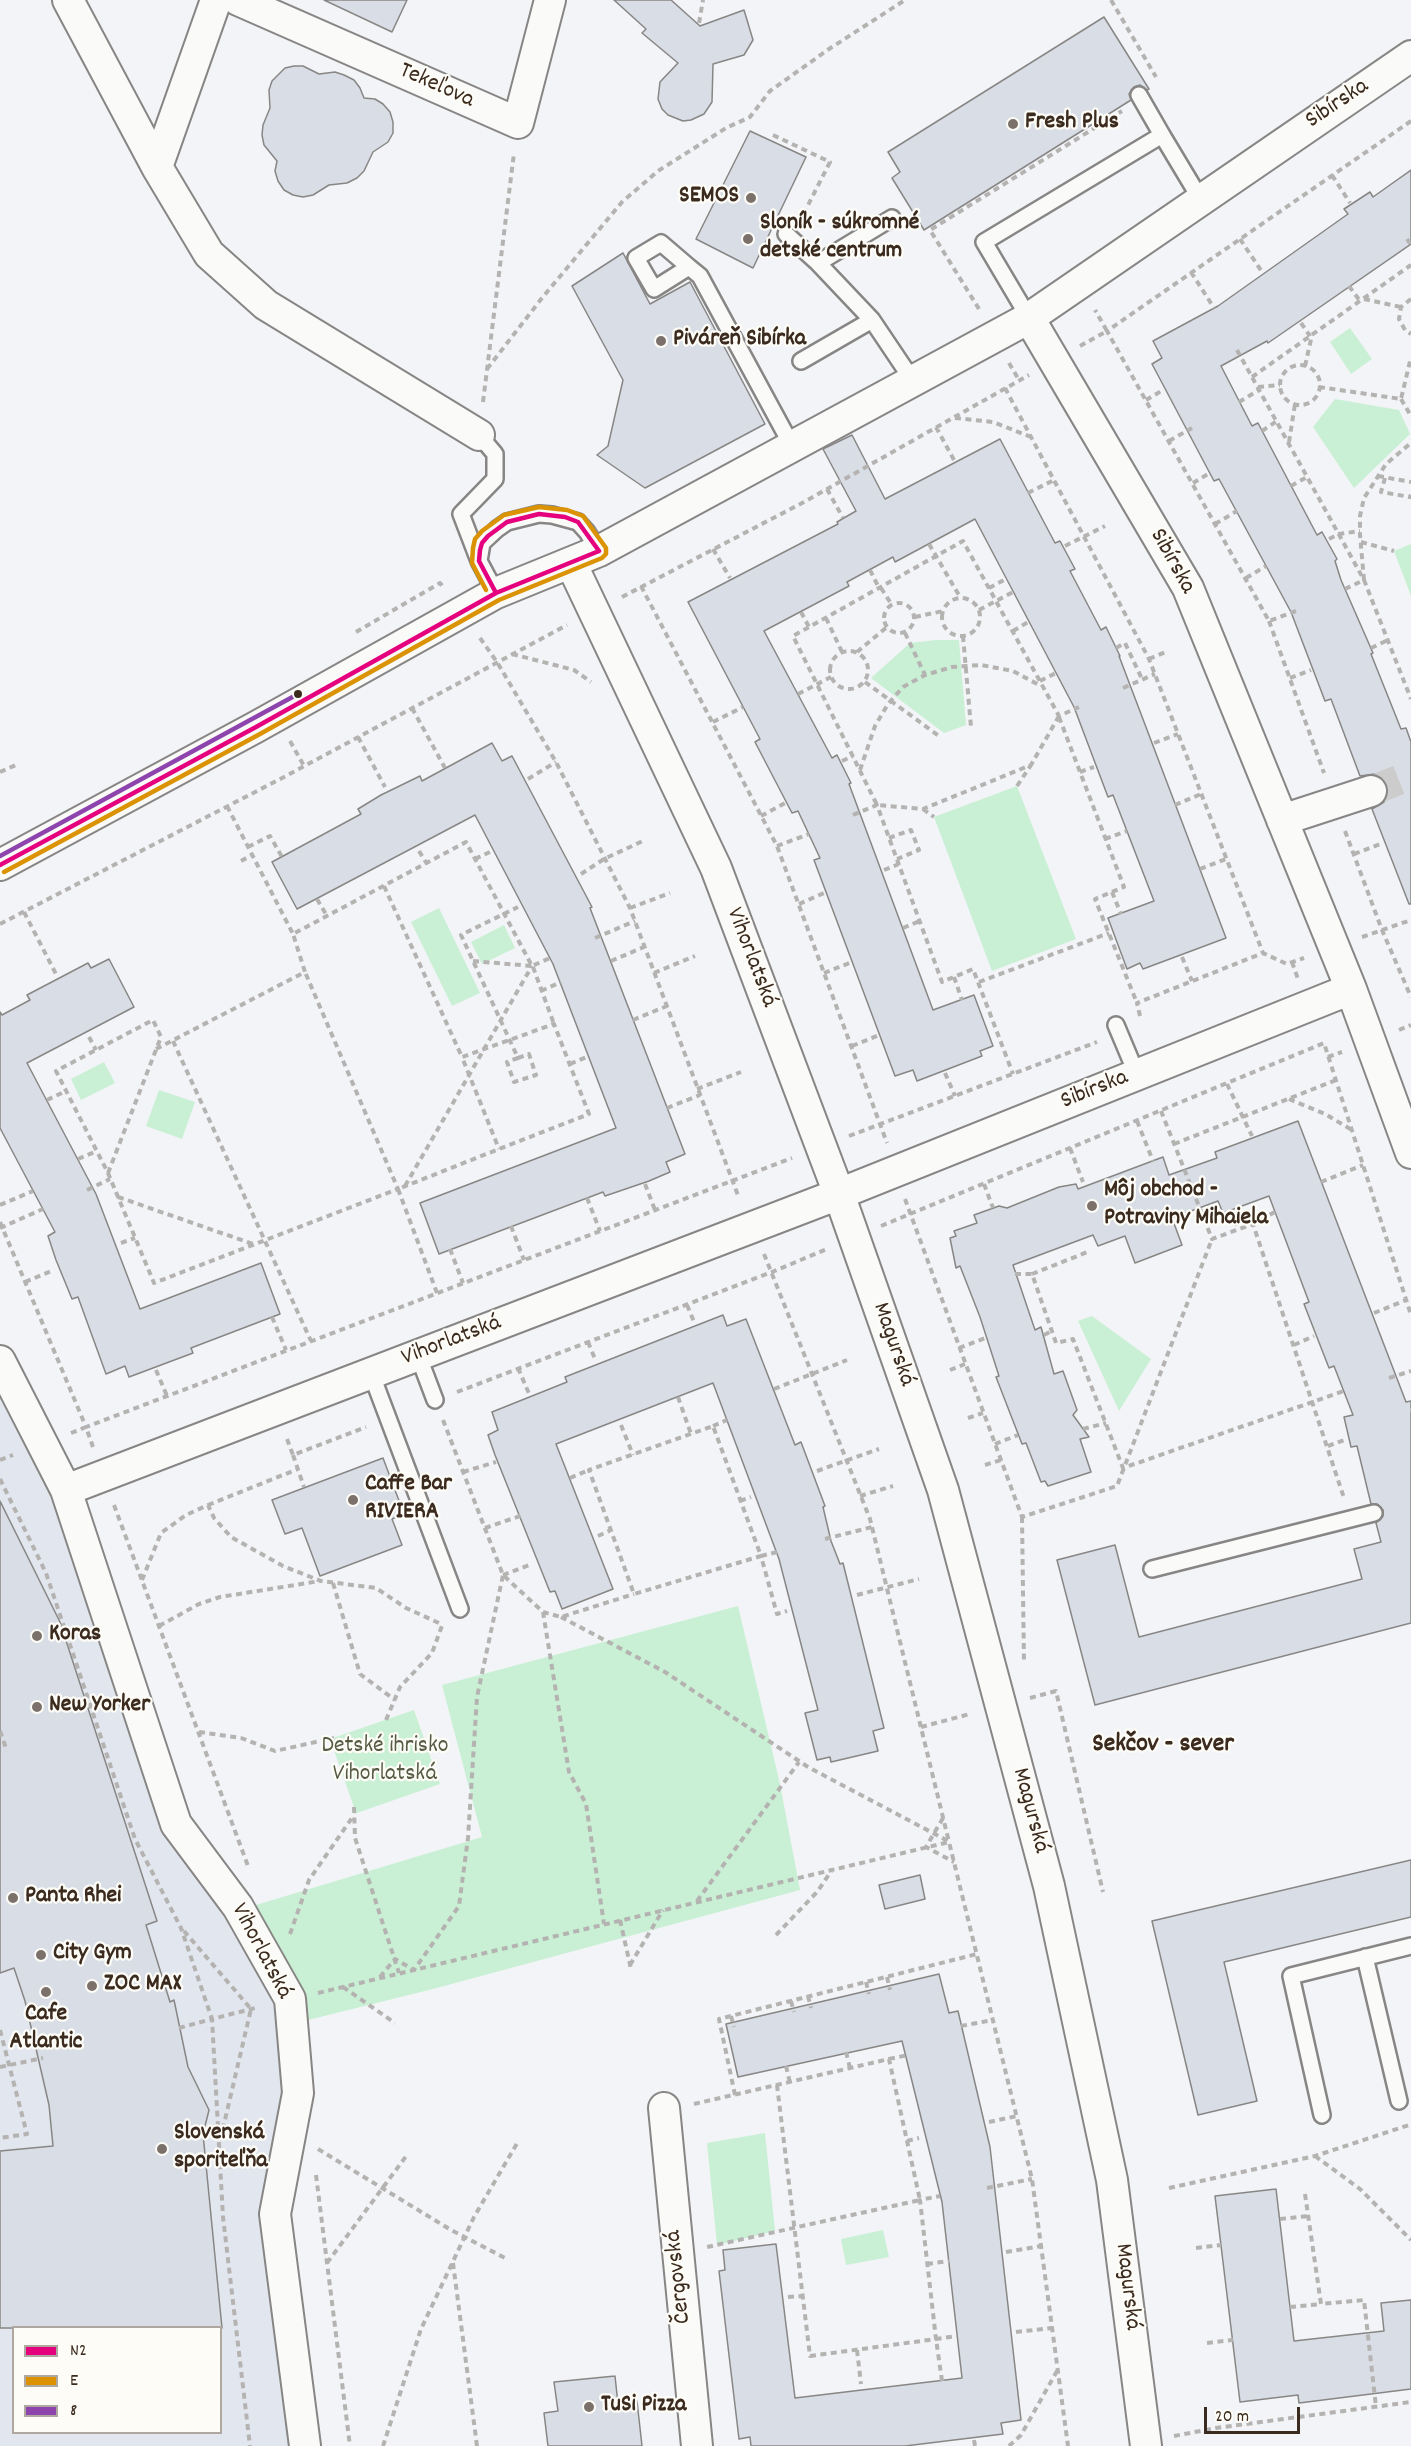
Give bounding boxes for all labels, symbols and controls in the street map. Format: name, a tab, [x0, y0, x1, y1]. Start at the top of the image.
street label: Tekeľova	[394, 58, 478, 116]
street label: Sibírska	[1301, 74, 1375, 136]
place label: Fresh Plus	[1025, 110, 1119, 138]
marker: Fresh Plus	[1006, 117, 1020, 131]
place label: SEMOS	[679, 184, 739, 212]
marker: SEMOS	[744, 191, 758, 205]
place label: Sloník - súkromné detské centrum	[760, 211, 919, 267]
marker: Sloník - súkromné detské centrum	[741, 232, 755, 246]
place label: Piváreň Sibírka	[673, 327, 806, 355]
marker: Piváreň Sibírka	[654, 334, 668, 348]
street label: Sibírska	[1141, 524, 1201, 600]
unlabelled marker	[292, 688, 304, 700]
street label: Vihorlatská	[718, 904, 782, 1012]
street label: Sibírska	[1057, 1065, 1133, 1117]
place label: Môj obchod - Potraviny Mihaiela	[1104, 1178, 1268, 1234]
marker: Môj obchod - Potraviny Mihaiela	[1085, 1199, 1099, 1213]
street label: Magurská	[864, 1299, 920, 1391]
street label: Vihorlatská	[398, 1310, 506, 1374]
place label: Caffe Bar RIVIERA	[365, 1472, 452, 1528]
marker: Caffe Bar RIVIERA	[346, 1493, 360, 1507]
place label: Koras	[49, 1622, 101, 1650]
marker: Koras	[30, 1629, 44, 1643]
place label: New Yorker	[49, 1693, 150, 1721]
marker: New Yorker	[30, 1700, 44, 1714]
district label: Sekčov - sever	[1092, 1730, 1234, 1762]
park label: Detské ihrisko Vihorlatská	[322, 1734, 448, 1790]
street label: Magurská	[1004, 1765, 1054, 1857]
place label: Panta Rhei	[25, 1884, 121, 1912]
marker: Panta Rhei	[6, 1891, 20, 1905]
street label: Vihorlatská	[223, 1899, 297, 2005]
place label: City Gym	[53, 1941, 132, 1969]
marker: City Gym	[34, 1948, 48, 1962]
place label: ZOC MAX	[104, 1972, 181, 2000]
marker: ZOC MAX	[85, 1979, 99, 1993]
marker: Cafe Atlantic	[39, 1985, 53, 1999]
place label: Cafe Atlantic	[10, 2002, 82, 2058]
place label: Slovenská sporiteľňa	[174, 2121, 268, 2177]
marker: Slovenská sporiteľňa	[155, 2142, 169, 2156]
street label: Čergovská	[661, 2229, 699, 2325]
street label: Magurská	[1106, 2242, 1146, 2332]
legend	[12, 2326, 222, 2434]
text: N2	[70, 2339, 87, 2364]
text: E	[70, 2369, 78, 2394]
place label: TuSi Pizza	[601, 2393, 686, 2421]
scale bar	[1207, 2395, 1303, 2433]
text: 8	[70, 2399, 77, 2424]
marker: TuSi Pizza	[582, 2400, 596, 2414]
text: 20 m	[1215, 2405, 1249, 2430]

